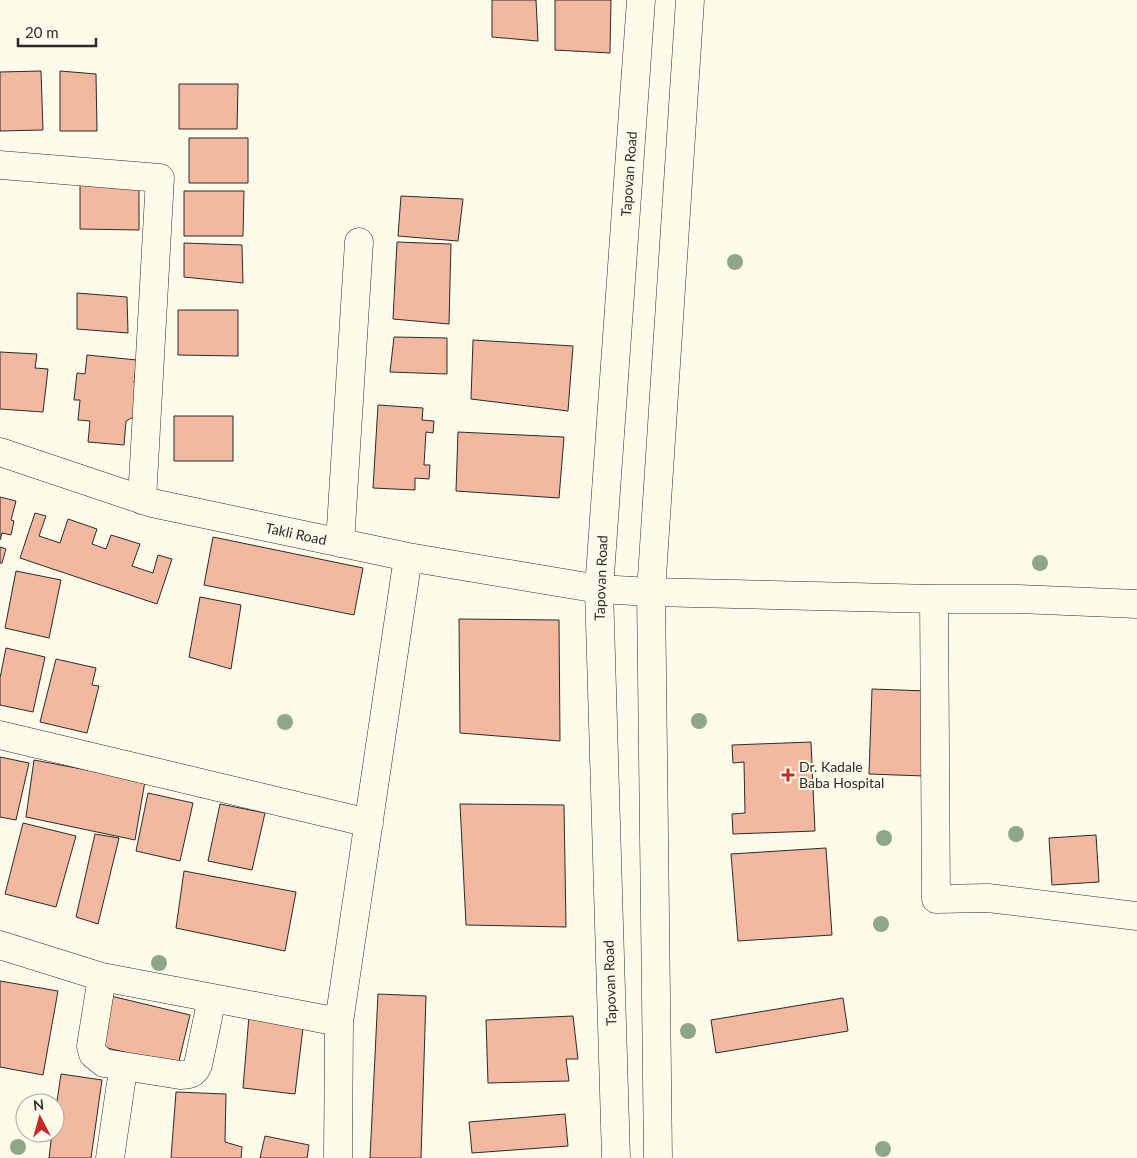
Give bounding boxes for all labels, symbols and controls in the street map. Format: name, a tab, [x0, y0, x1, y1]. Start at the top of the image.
scale bar	[18, 15, 95, 47]
text: 20 m	[25, 23, 59, 41]
street label: Tapovan Road	[617, 131, 640, 217]
street label: Takli Road	[264, 519, 328, 548]
street label: Tapovan Road	[591, 535, 610, 621]
place label: Dr. Kadale Baba Hospital	[799, 758, 884, 791]
marker: Dr. Kadale Baba Hospital	[781, 768, 795, 782]
street label: Tapovan Road	[600, 940, 619, 1026]
north arrow	[15, 1093, 65, 1143]
text: N	[32, 1096, 45, 1114]

